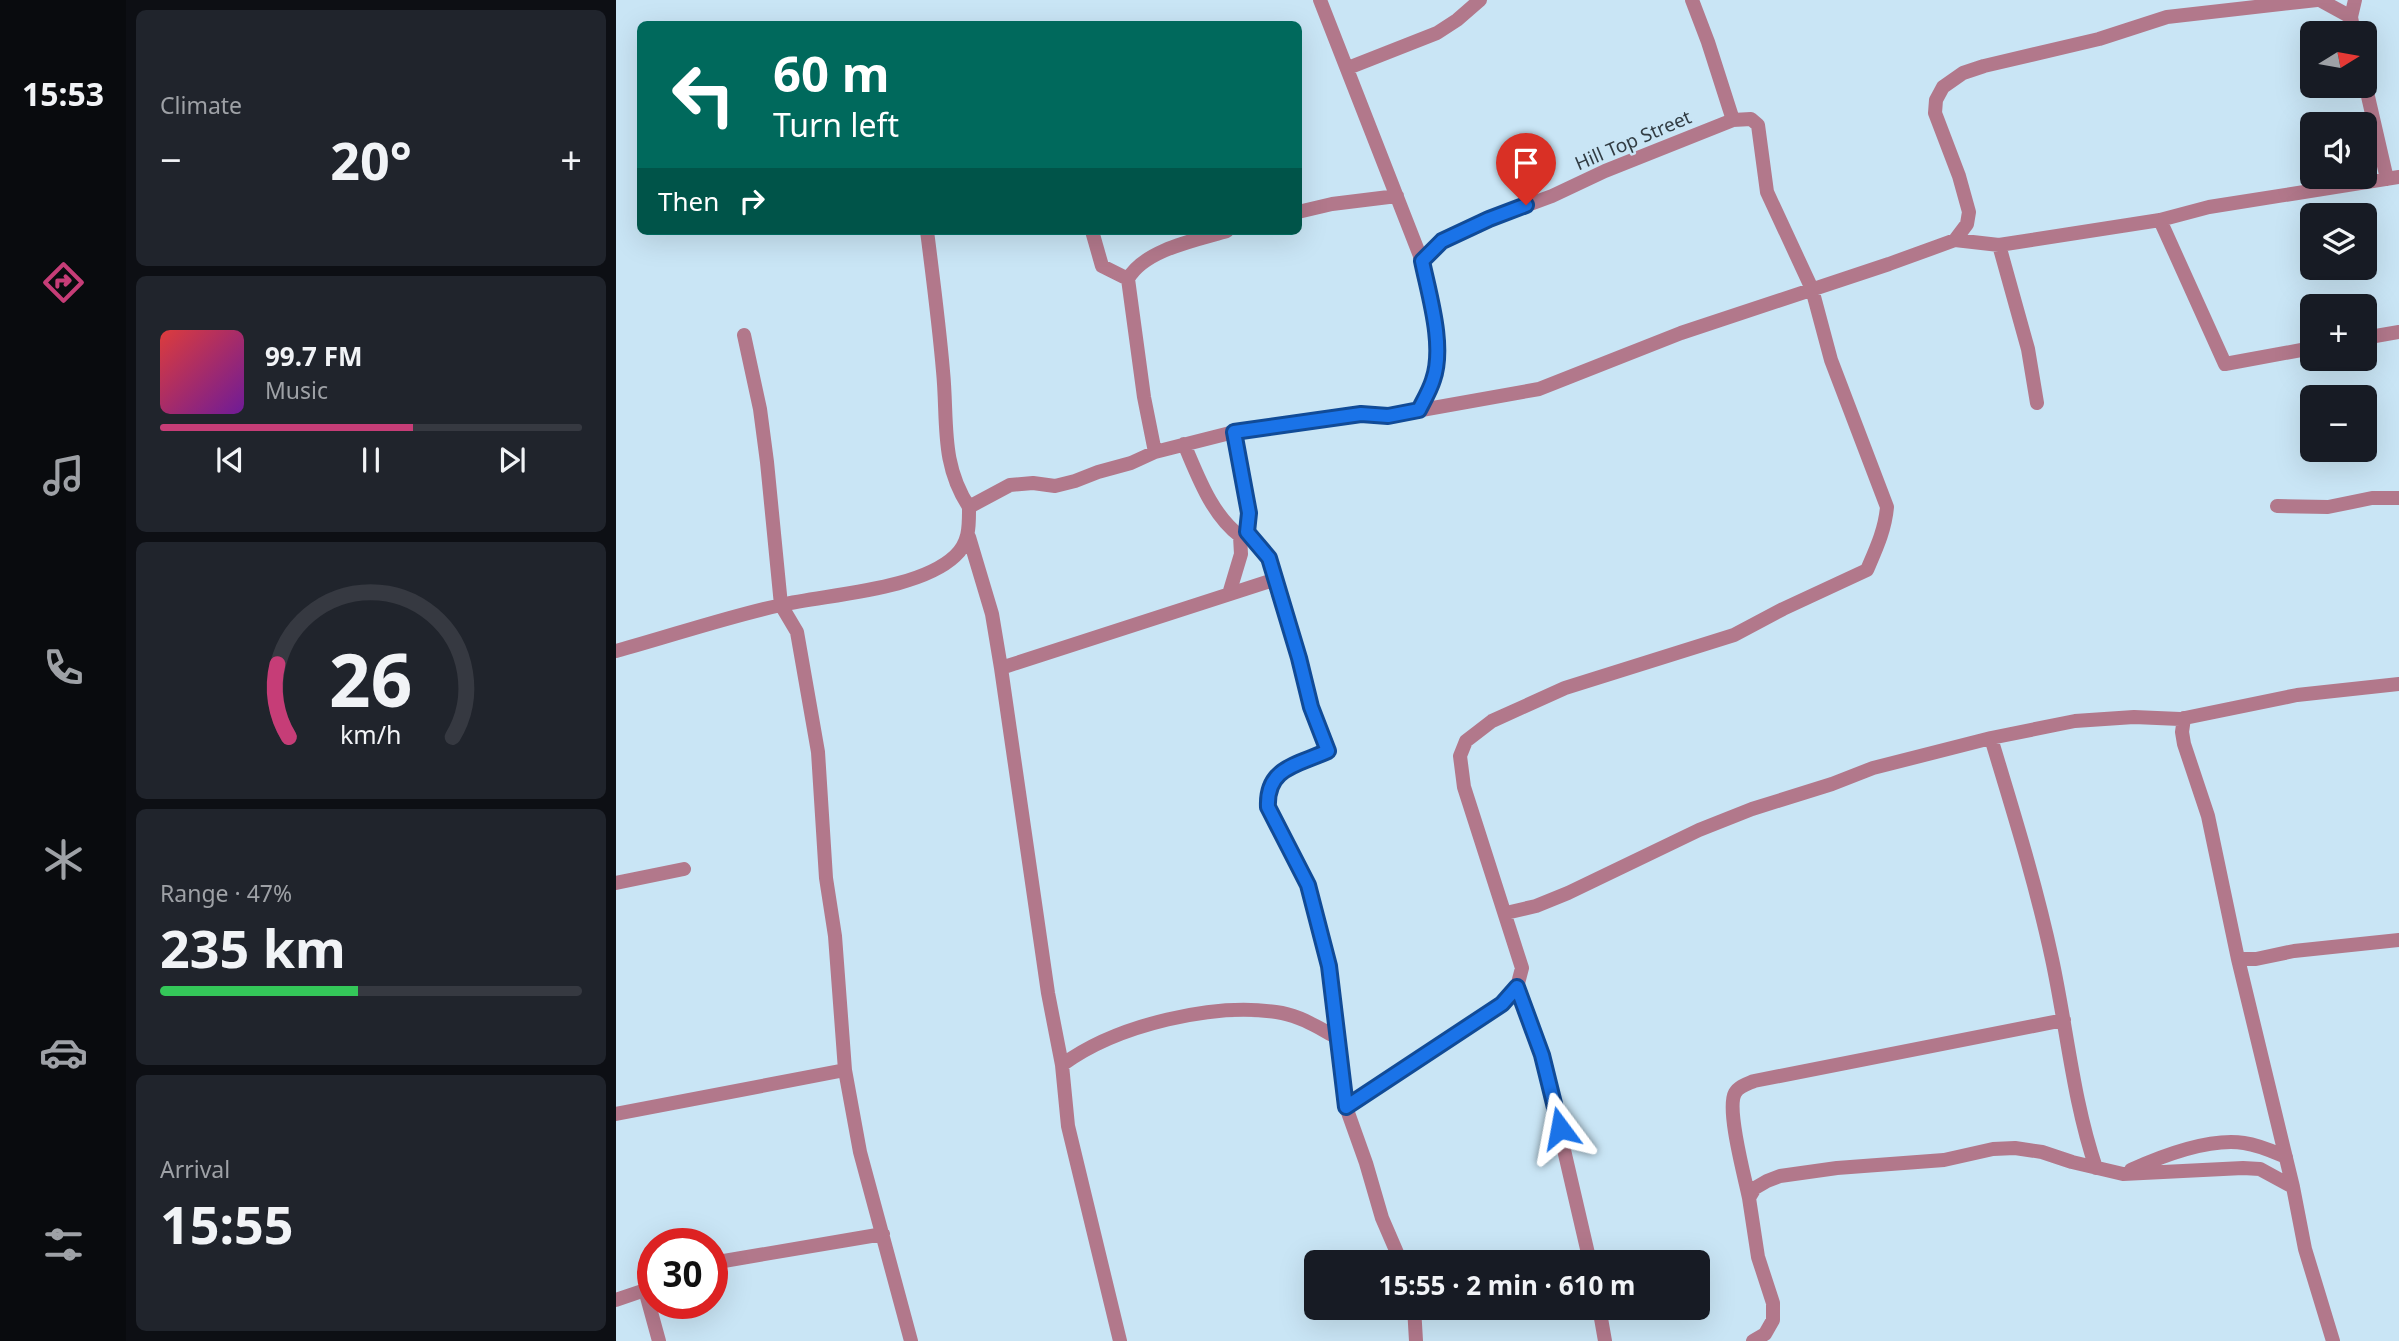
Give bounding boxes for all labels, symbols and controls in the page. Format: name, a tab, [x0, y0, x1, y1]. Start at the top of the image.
north arrow	[2300, 21, 2376, 98]
map controls	[2300, 21, 2377, 462]
text: 60 m	[773, 40, 890, 106]
icon: left	[658, 49, 749, 140]
text: 15:53	[22, 72, 104, 115]
text: Climate	[160, 89, 242, 121]
text: Turn left	[773, 103, 899, 146]
street label: Hill Top Street	[1571, 104, 1695, 176]
button: sound	[2300, 112, 2377, 189]
text: 20°	[330, 124, 412, 195]
text: −	[160, 133, 182, 185]
text: +	[560, 133, 582, 185]
pin	[1496, 133, 1556, 205]
icon: arrive	[1507, 144, 1545, 182]
icon: right	[733, 182, 771, 220]
text: Then	[658, 183, 719, 219]
button: layers	[2300, 203, 2377, 280]
icon: directions	[39, 258, 88, 307]
button: +	[2300, 294, 2377, 371]
text: 99.7 FM	[265, 338, 362, 374]
text: Music	[265, 374, 328, 406]
button: −	[2300, 385, 2377, 462]
icon: previous	[211, 441, 249, 479]
icon: pause	[352, 441, 390, 479]
icon: next	[493, 441, 531, 479]
icon: music	[39, 451, 88, 500]
text: 26	[329, 629, 413, 728]
icon: phone	[39, 643, 88, 692]
text: km/h	[340, 716, 402, 750]
icon: climate	[39, 835, 88, 884]
text: Range · 47%	[160, 877, 292, 909]
text: 235 km	[160, 912, 346, 983]
icon: car	[39, 1028, 88, 1077]
position arrow	[1523, 1091, 1597, 1165]
text: Arrival	[160, 1153, 230, 1185]
text: 15:55	[160, 1188, 294, 1259]
icon: filters	[39, 1220, 88, 1269]
speed limit sign: 30	[637, 1228, 728, 1319]
text: 15:55 · 2 min · 610 m	[1379, 1267, 1635, 1303]

